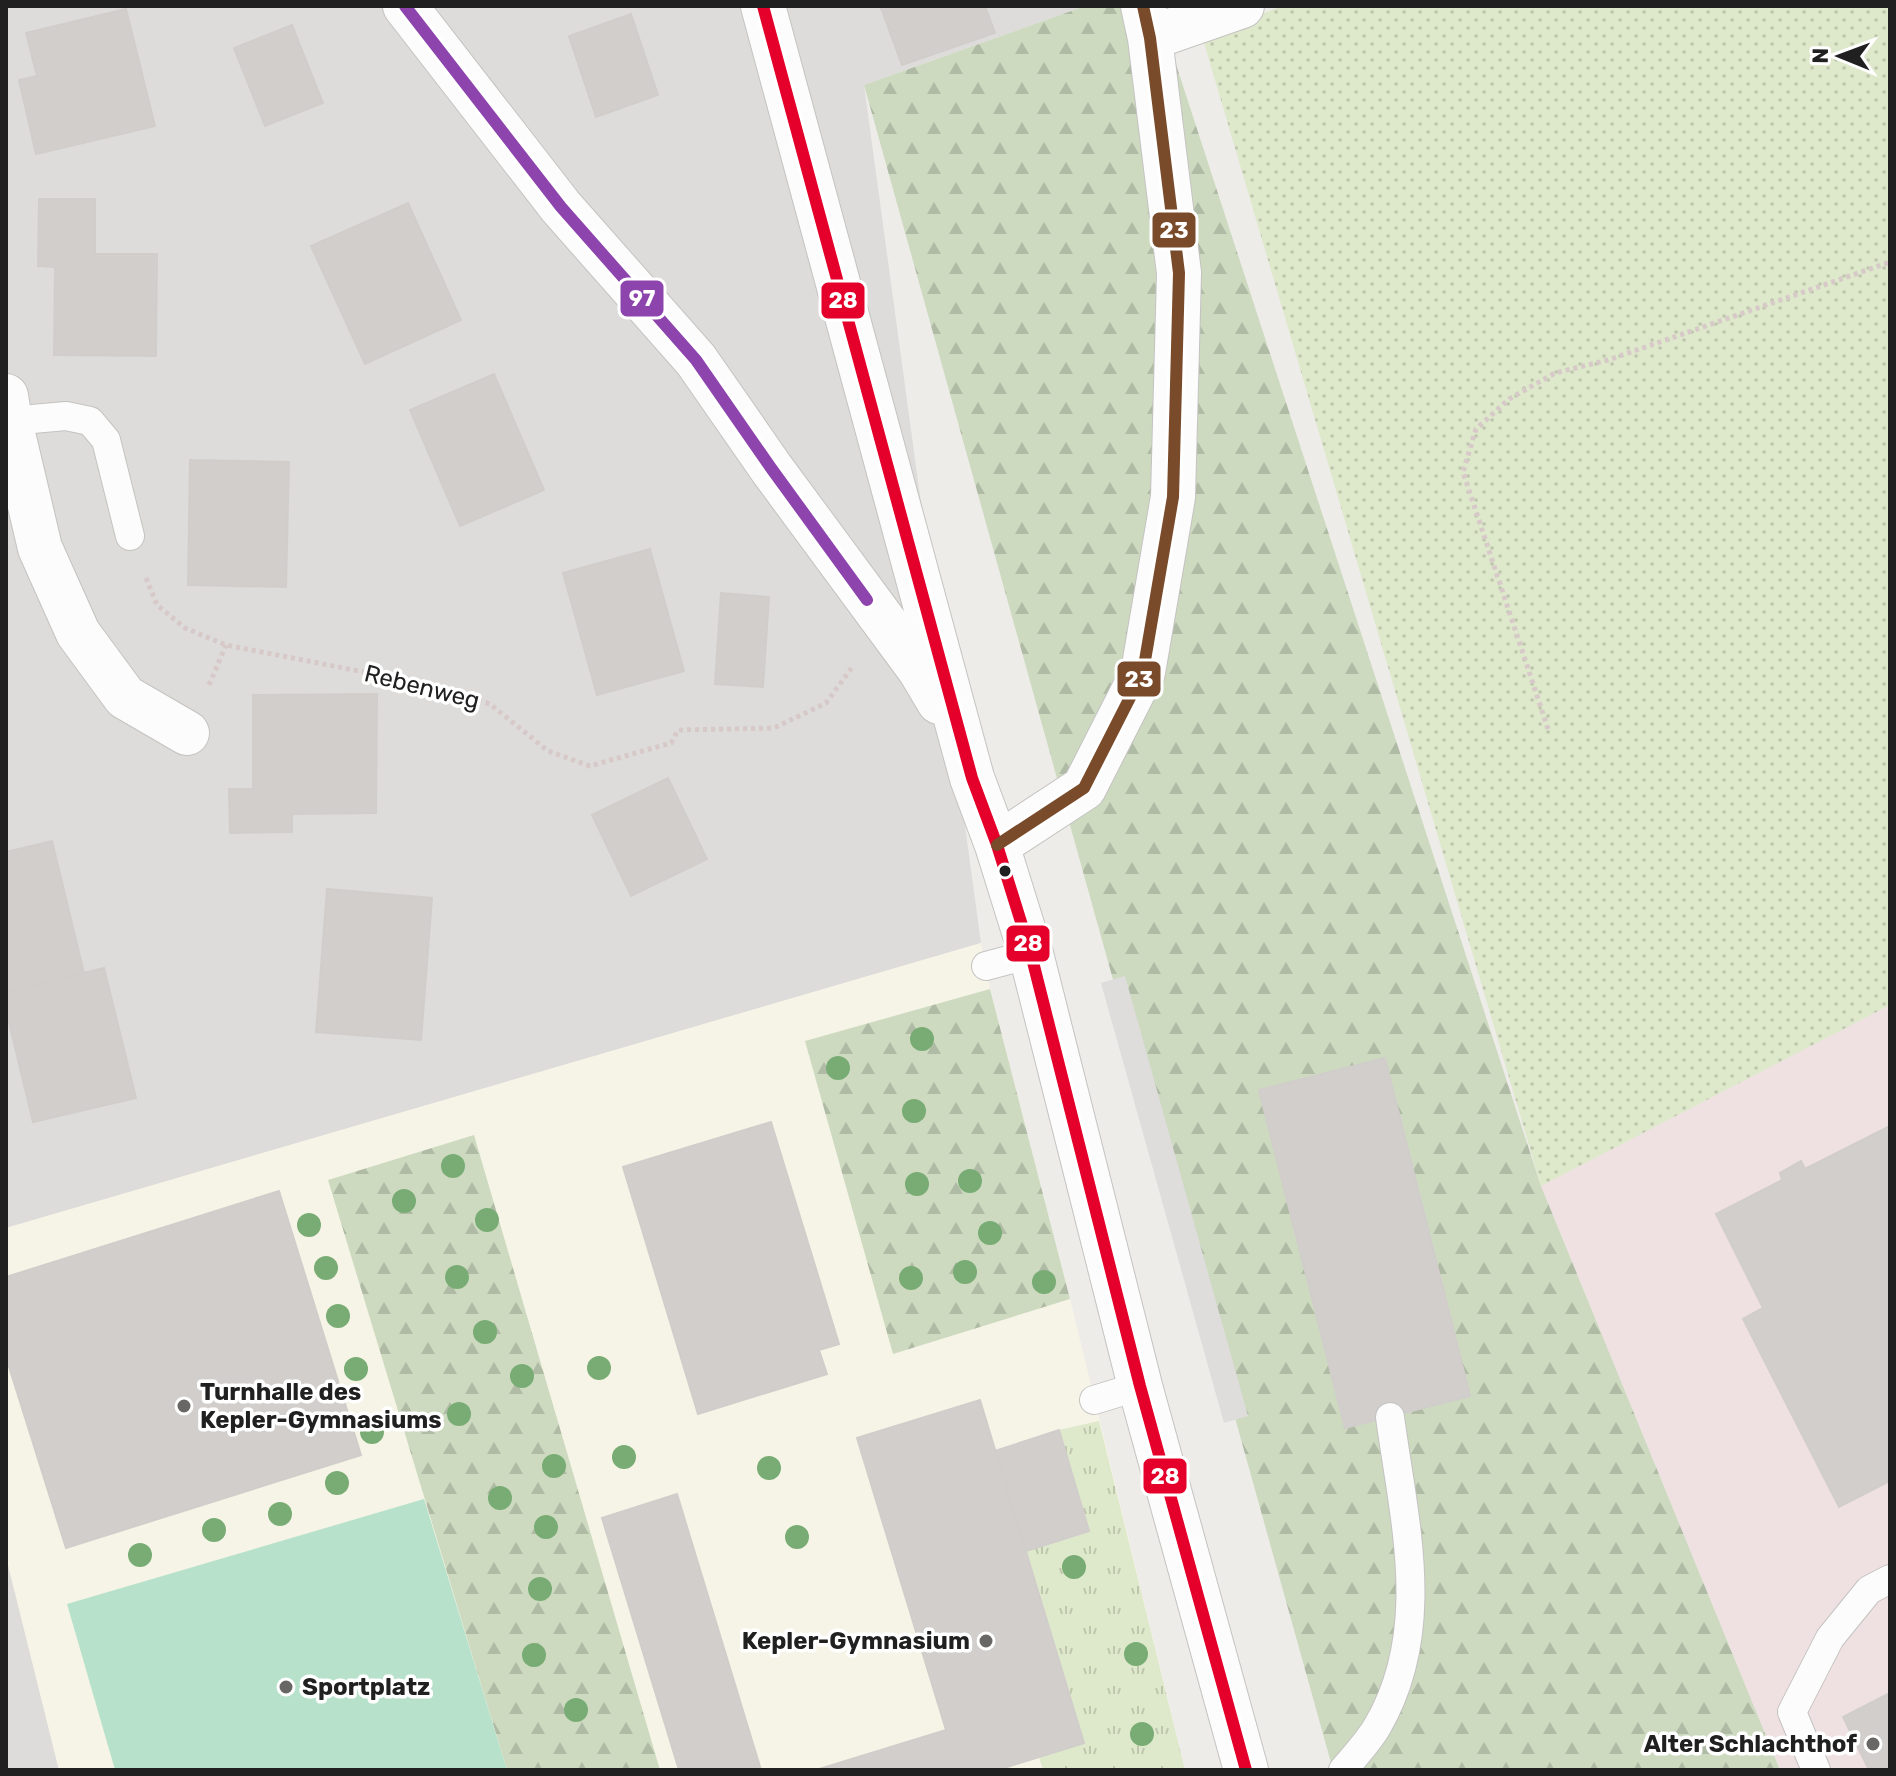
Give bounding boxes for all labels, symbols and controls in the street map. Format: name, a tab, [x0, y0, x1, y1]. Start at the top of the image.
north arrow	[1800, 16, 1880, 96]
text: N	[1807, 48, 1834, 64]
line badge: 23	[1151, 211, 1197, 249]
text: 23	[1160, 217, 1188, 244]
line badge: 97	[619, 279, 665, 318]
line badge: 28	[820, 281, 866, 320]
text: 97	[629, 285, 656, 312]
text: 28	[828, 287, 858, 314]
street label: Rebenweg	[361, 659, 483, 715]
line badge: 23	[1116, 660, 1162, 698]
text: 23	[1125, 666, 1153, 693]
unlabelled marker	[997, 863, 1013, 879]
line badge: 28	[1005, 924, 1051, 963]
text: 28	[1013, 930, 1043, 957]
place label: Turnhalle des Kepler-Gymnasiums	[200, 1378, 442, 1434]
marker: Turnhalle des Kepler-Gymnasiums	[175, 1397, 193, 1415]
line badge: 28	[1142, 1457, 1188, 1495]
text: 28	[1150, 1463, 1180, 1490]
place label: Kepler-Gymnasium	[742, 1627, 970, 1655]
marker: Kepler-Gymnasium	[977, 1632, 995, 1650]
place label: Sportplatz	[302, 1673, 430, 1701]
marker: Sportplatz	[277, 1678, 295, 1696]
place label: Alter Schlachthof	[1644, 1730, 1857, 1758]
marker: Alter Schlachthof	[1864, 1735, 1882, 1753]

